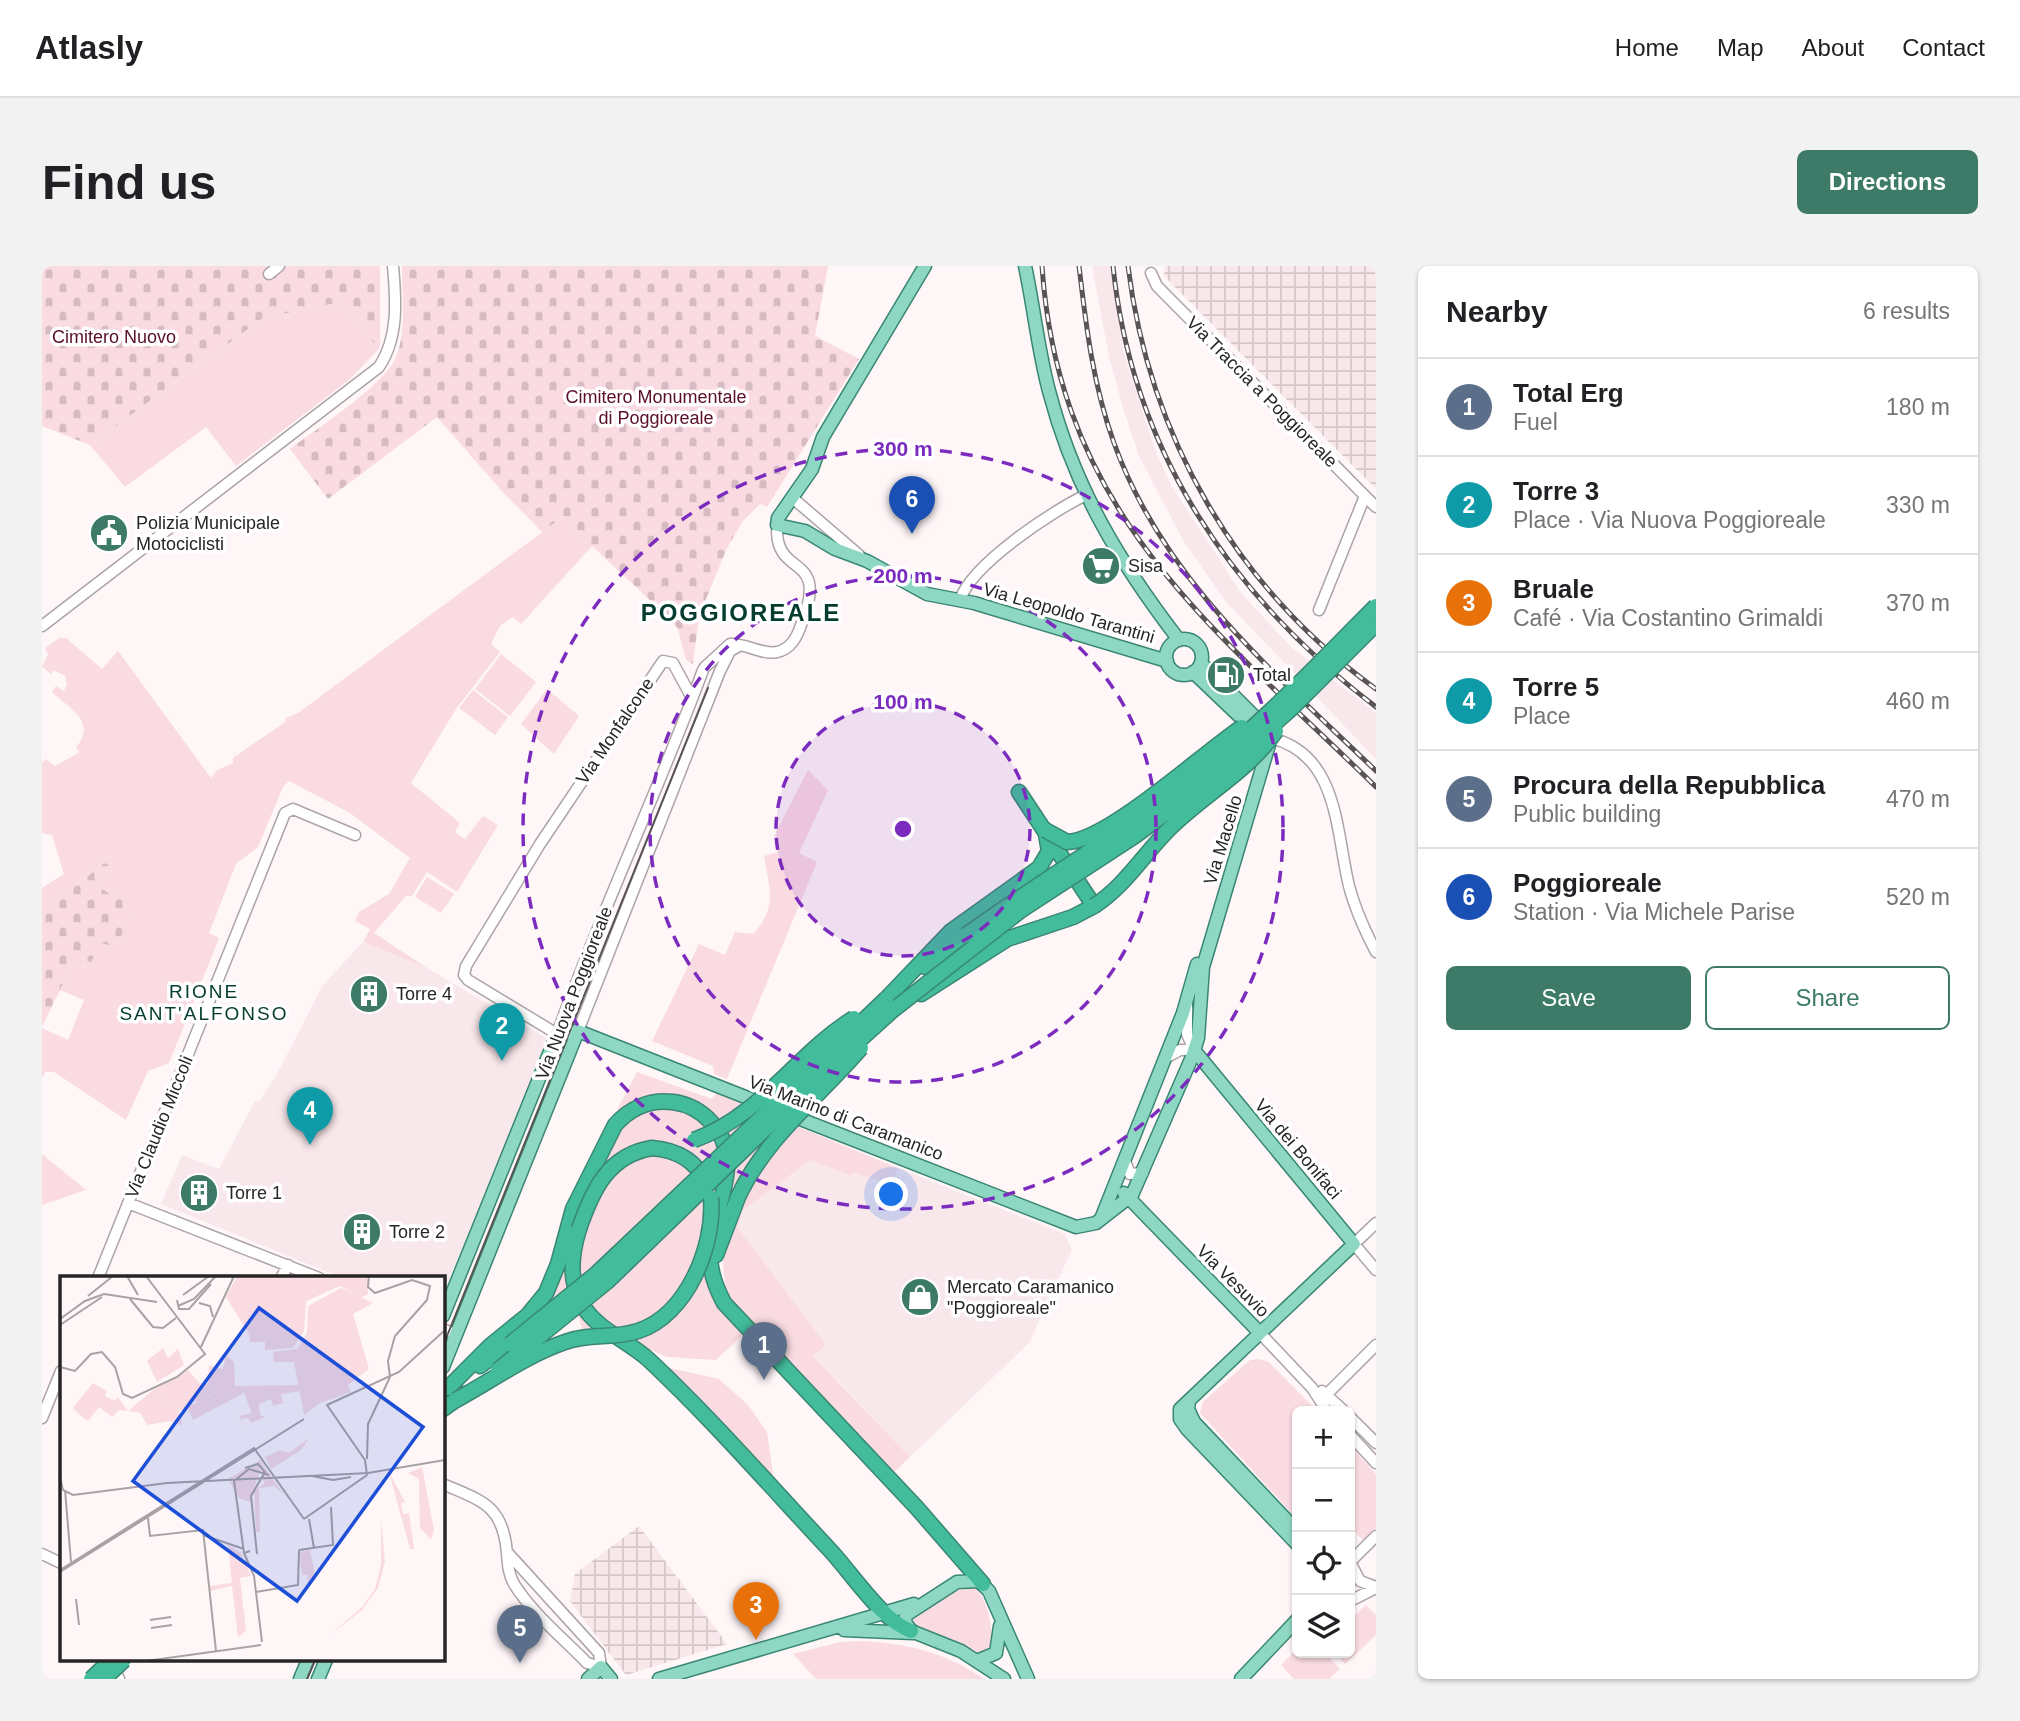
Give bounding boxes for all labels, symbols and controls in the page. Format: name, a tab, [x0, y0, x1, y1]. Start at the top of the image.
text: Atlasly	[35, 29, 143, 66]
text: Home	[1615, 34, 1679, 61]
text: Map	[1717, 34, 1764, 61]
text: About	[1802, 34, 1864, 61]
text: Contact	[1902, 34, 1985, 61]
button: Directions	[1797, 150, 1978, 214]
text: Find us	[42, 155, 216, 209]
text: Nearby	[1446, 295, 1548, 328]
text: 6 results	[1863, 298, 1950, 324]
street label: Via Traccia a Poggioreale	[1183, 313, 1341, 471]
park label: Cimitero Nuovo	[52, 327, 176, 347]
text: Total Erg	[1513, 378, 1624, 408]
park label: Cimitero Monumentale di Poggioreale	[565, 387, 747, 428]
text: 1	[1463, 394, 1475, 420]
text: 180 m	[1886, 394, 1950, 420]
text: Fuel	[1513, 409, 1558, 435]
text: 300 m	[873, 437, 933, 460]
pin: 6	[889, 476, 935, 534]
text: Torre 3	[1513, 476, 1599, 506]
text: 2	[1463, 492, 1475, 518]
text: 330 m	[1886, 492, 1950, 518]
text: Place · Via Nuova Poggioreale	[1513, 507, 1826, 533]
public building icon: Polizia Municipale Motociclisti	[88, 512, 130, 554]
place label: Polizia Municipale Motociclisti	[136, 513, 280, 554]
supermarket icon: Sisa	[1080, 545, 1122, 587]
place label: Sisa	[1128, 556, 1164, 576]
text: 200 m	[873, 564, 933, 587]
text: Bruale	[1513, 574, 1594, 604]
street label: Via Leopoldo Tarantini	[981, 579, 1157, 647]
text: 3	[1463, 590, 1475, 616]
text: 370 m	[1886, 590, 1950, 616]
district label: POGGIOREALE	[641, 599, 841, 626]
text: Café · Via Costantino Grimaldi	[1513, 605, 1823, 631]
fuel station icon: Total	[1205, 654, 1247, 696]
place label: Total	[1253, 665, 1291, 685]
text: Torre 5	[1513, 672, 1599, 702]
street label: Via Monfalcone	[572, 674, 658, 788]
text: 4	[1463, 688, 1475, 714]
text: 460 m	[1886, 688, 1950, 714]
text: 100 m	[873, 690, 933, 713]
text: Place	[1513, 703, 1571, 729]
text: Procura della Repubblica	[1513, 770, 1825, 800]
text: 5	[1463, 786, 1475, 812]
text: 470 m	[1886, 786, 1950, 812]
street label: Via Macello	[1200, 793, 1246, 887]
text: Public building	[1513, 801, 1661, 827]
centre of rings	[891, 817, 915, 841]
text: Poggioreale	[1513, 868, 1662, 898]
text: 6	[1463, 884, 1475, 910]
text: 520 m	[1886, 884, 1950, 910]
text: Station · Via Michele Parise	[1513, 899, 1795, 925]
street label: Via Nuova Poggioreale	[532, 904, 616, 1082]
button: Save	[1446, 966, 1691, 1030]
button: Share	[1705, 966, 1950, 1030]
building icon: Torre 4	[348, 973, 390, 1015]
district label: RIONE SANT'ALFONSO	[119, 981, 289, 1024]
place label: Torre 4	[396, 984, 452, 1004]
pin: 2	[479, 1003, 525, 1061]
street label: Via Claudio Miccoli	[121, 1053, 197, 1201]
street label: Via Marino di Caramanico	[746, 1072, 946, 1164]
pin: 4	[287, 1087, 333, 1145]
street label: Via dei Bonifaci	[1251, 1095, 1345, 1203]
building icon: Torre 1	[178, 1172, 220, 1214]
your location	[874, 1177, 908, 1211]
place label: Torre 1	[226, 1183, 282, 1203]
building icon: Torre 2	[341, 1211, 383, 1253]
place label: Torre 2	[389, 1222, 445, 1242]
street label: Via Vesuvio	[1193, 1241, 1273, 1321]
inset map	[60, 1276, 444, 1662]
shop icon: Mercato Caramanico "Poggioreale"	[899, 1276, 941, 1318]
place label: Mercato Caramanico "Poggioreale"	[947, 1277, 1114, 1318]
pin: 1	[741, 1322, 787, 1380]
map controls	[1292, 1406, 1355, 1658]
button: +	[1292, 1406, 1355, 1469]
button: −	[1292, 1469, 1355, 1532]
button: locate	[1292, 1532, 1355, 1595]
pin: 3	[733, 1582, 779, 1640]
button: layers	[1292, 1595, 1355, 1658]
pin: 5	[497, 1605, 543, 1663]

